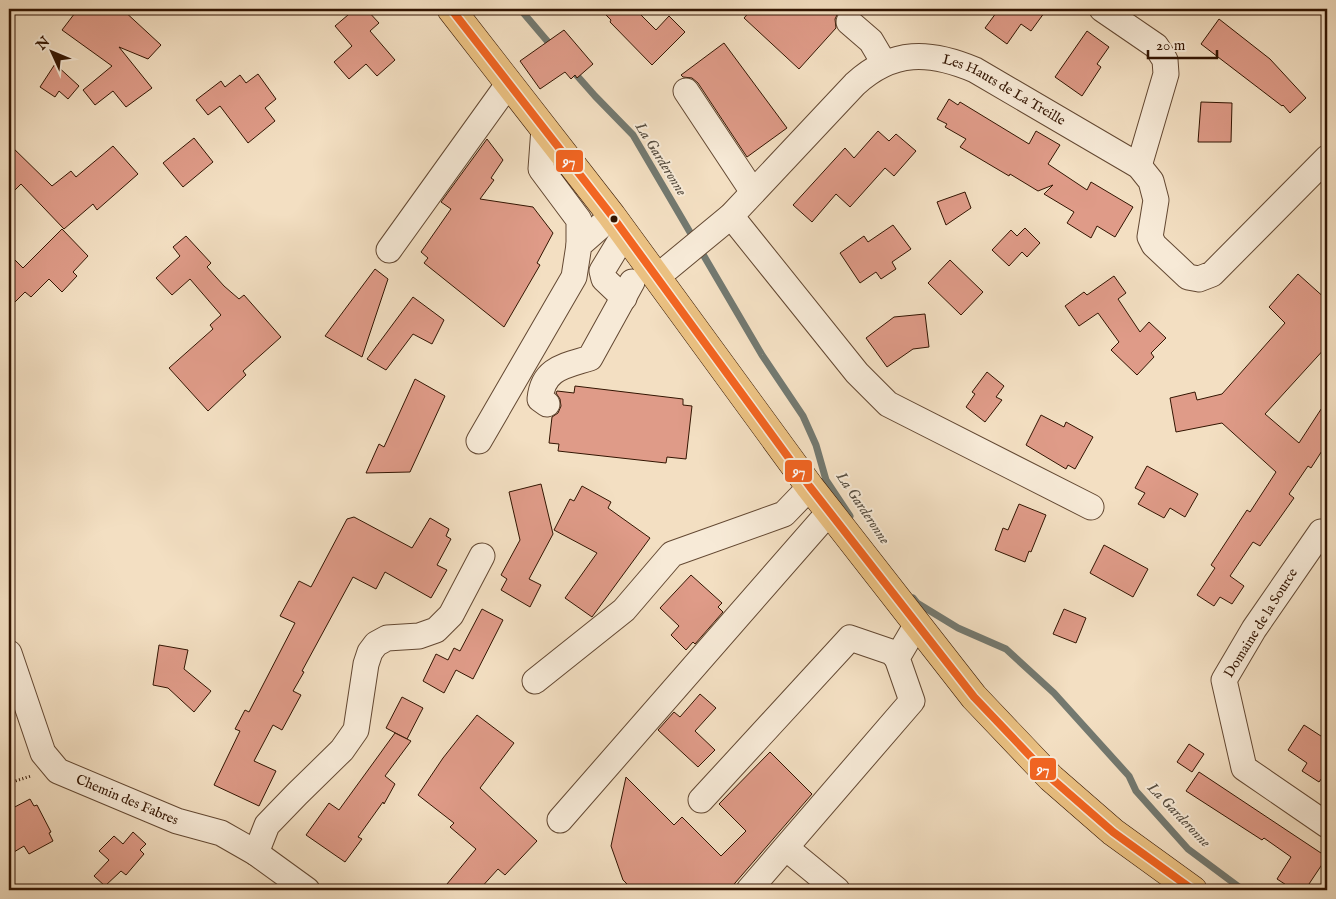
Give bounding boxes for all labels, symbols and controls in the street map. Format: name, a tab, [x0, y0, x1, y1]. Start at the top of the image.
north arrow	[28, 28, 78, 78]
scale bar	[1148, 28, 1217, 60]
text: N	[32, 33, 54, 55]
text: 20 m	[1156, 36, 1186, 55]
street label: Les Hauts de La Treille	[940, 50, 1069, 130]
water label: La Garderonne	[630, 118, 691, 199]
line badge: 97	[555, 149, 584, 173]
text: 97	[562, 153, 576, 171]
unlabelled marker	[609, 214, 619, 224]
line badge: 97	[784, 459, 813, 483]
text: 97	[792, 463, 806, 481]
water label: La Garderonne	[831, 467, 894, 548]
street label: Domaine de la Source	[1220, 564, 1302, 681]
line badge: 97	[1029, 757, 1057, 781]
text: 97	[1036, 761, 1050, 779]
street label: Chemin des Fabres	[73, 771, 181, 830]
water label: La Garderonne	[1143, 778, 1215, 852]

